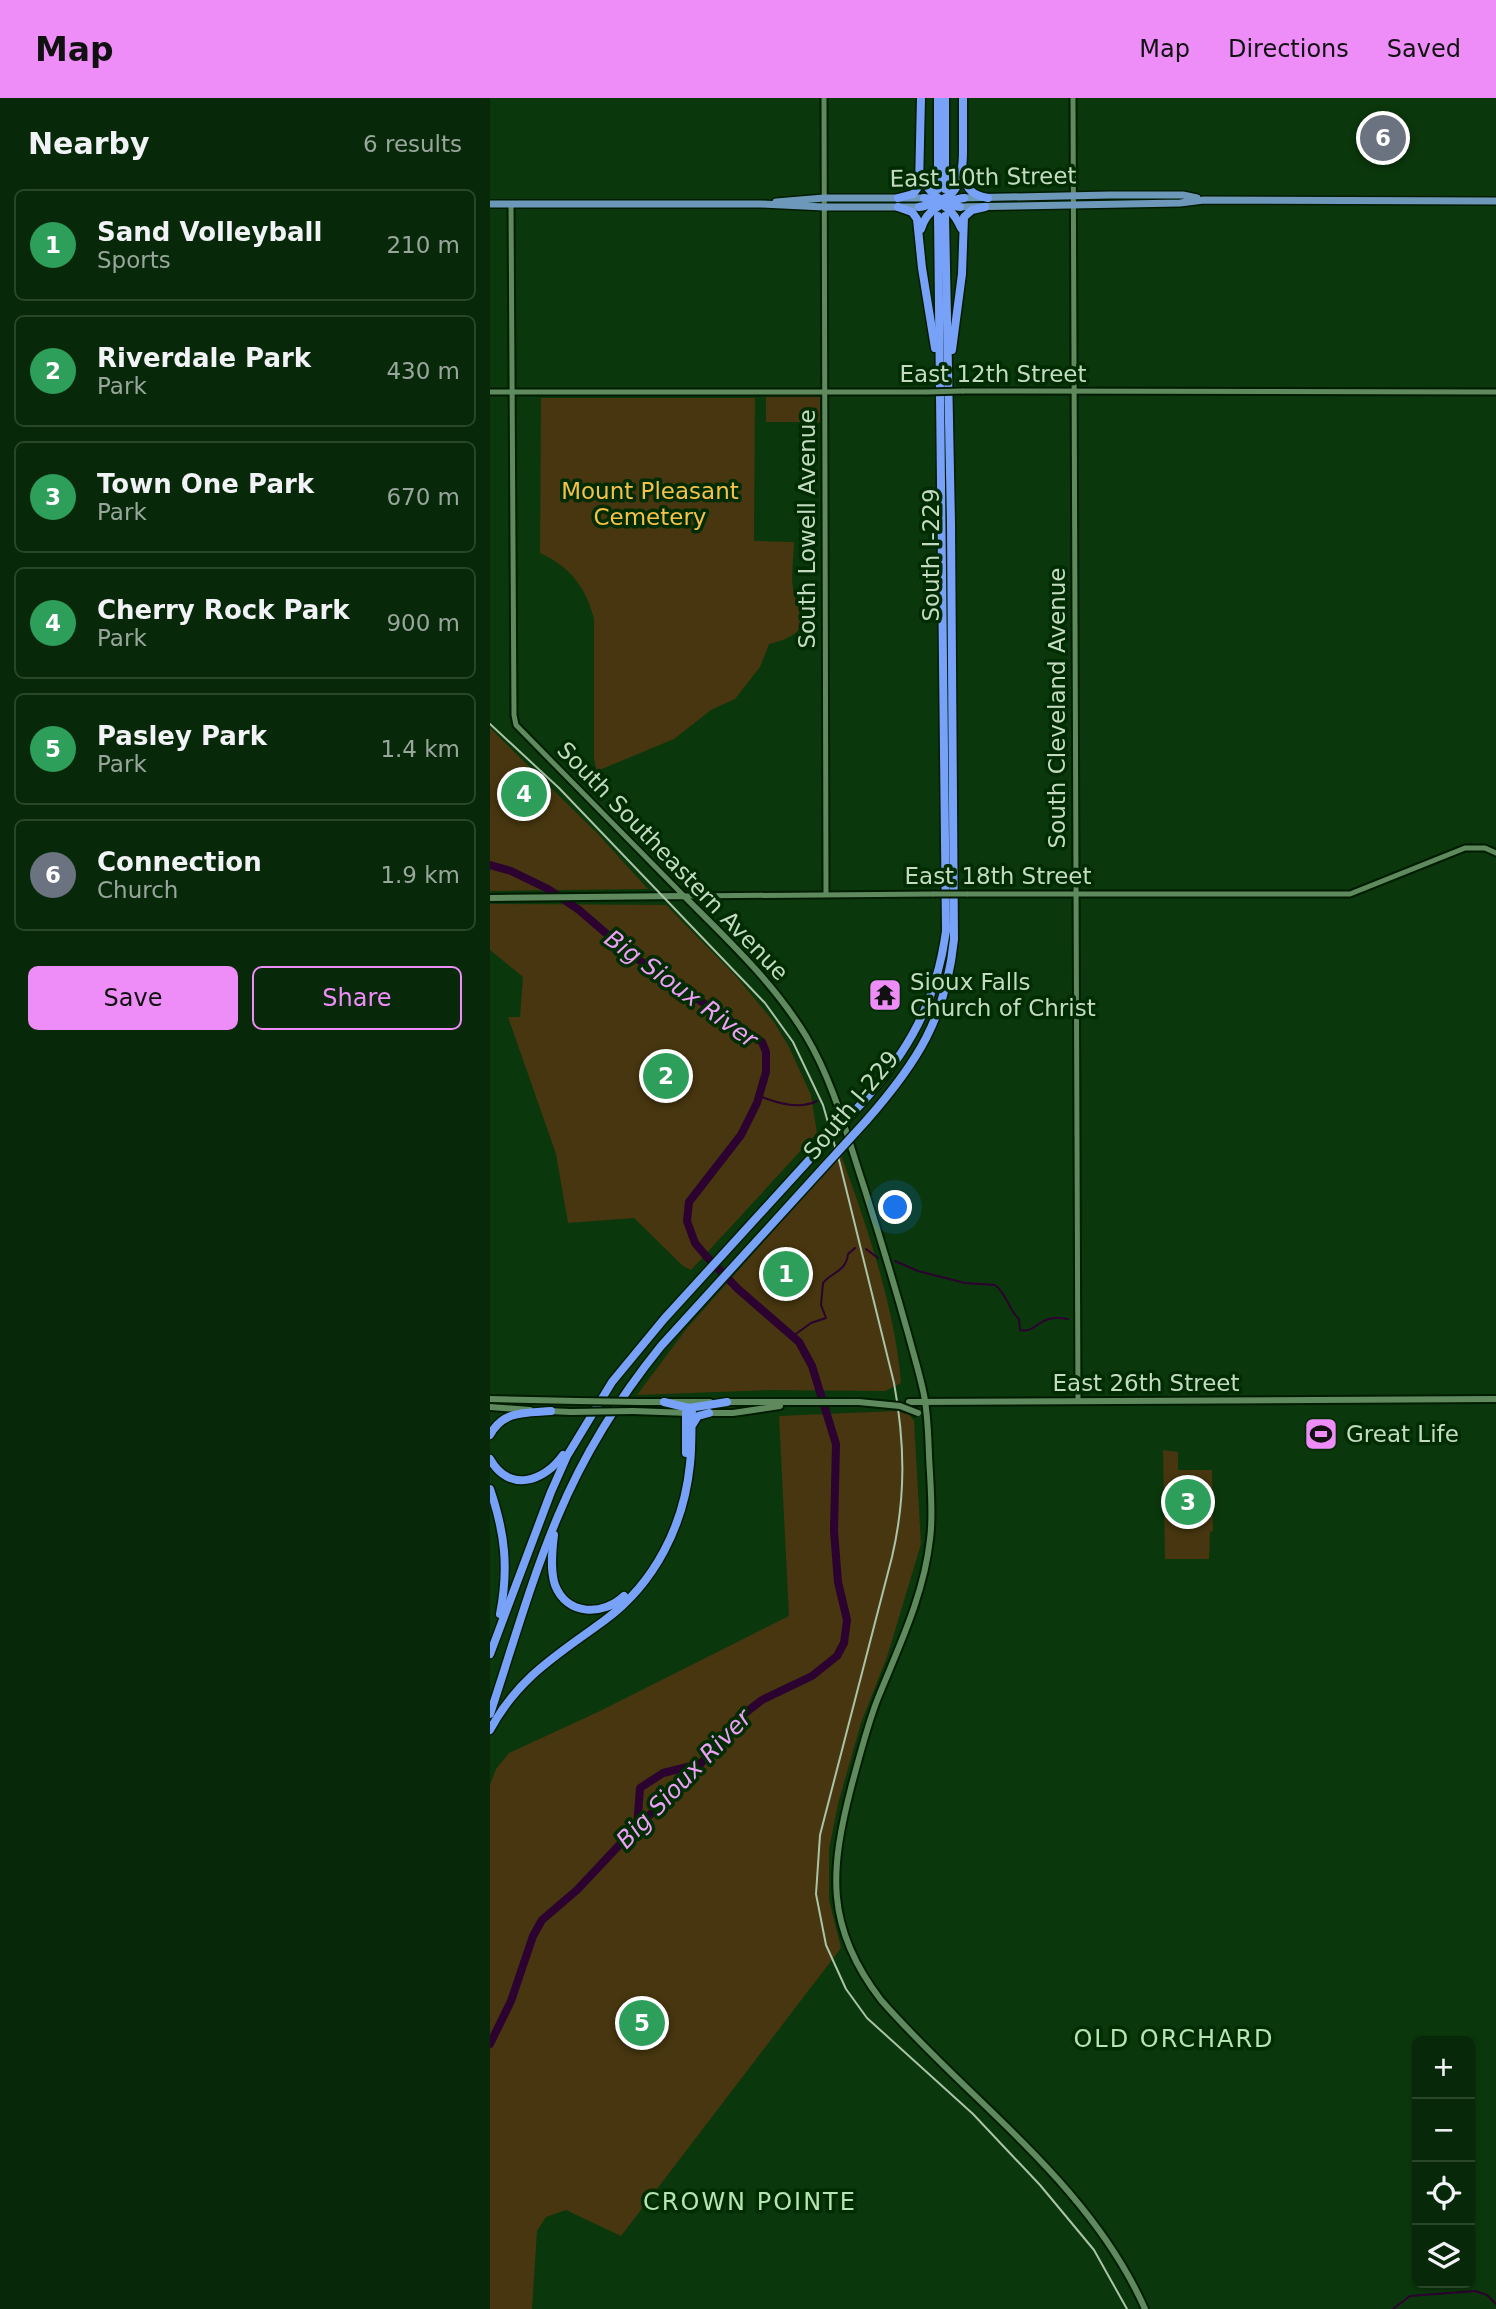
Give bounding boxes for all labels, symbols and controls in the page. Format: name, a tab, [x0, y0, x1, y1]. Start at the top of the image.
text: Map	[35, 30, 114, 69]
text: Map	[1139, 35, 1190, 63]
text: Directions	[1228, 35, 1349, 63]
text: Saved	[1387, 35, 1461, 63]
pin: 6	[1360, 112, 1406, 164]
text: Nearby	[28, 126, 150, 161]
text: 6 results	[363, 131, 462, 157]
street label: East 10th Street	[889, 162, 1077, 192]
text: Sand Volleyball	[97, 217, 322, 247]
text: 1	[45, 232, 61, 258]
text: 210 m	[386, 232, 460, 258]
text: Sports	[97, 247, 171, 273]
text: Riverdale Park	[97, 343, 311, 373]
text: 2	[45, 358, 61, 384]
text: 430 m	[386, 358, 460, 384]
street label: East 12th Street	[900, 361, 1087, 387]
text: Park	[97, 373, 147, 399]
street label: South Lowell Avenue	[794, 409, 820, 649]
text: Town One Park	[97, 469, 314, 499]
park label: Mount Pleasant Cemetery	[561, 478, 739, 530]
text: 3	[45, 484, 61, 510]
text: 670 m	[386, 484, 460, 510]
street label: South I-229	[918, 488, 944, 622]
text: Park	[97, 499, 147, 525]
street label: South Cleveland Avenue	[1044, 568, 1070, 848]
text: Cherry Rock Park	[97, 595, 350, 625]
text: 4	[45, 610, 61, 636]
text: 900 m	[386, 610, 460, 636]
text: Park	[97, 625, 147, 651]
text: Pasley Park	[97, 721, 267, 751]
text: 5	[45, 736, 61, 762]
text: 1.4 km	[380, 736, 460, 762]
street label: South Southeastern Avenue	[552, 737, 794, 985]
text: Park	[97, 751, 147, 777]
pin: 4	[501, 768, 547, 820]
text: Connection	[97, 847, 262, 877]
text: 6	[45, 862, 61, 888]
text: 1.9 km	[380, 862, 460, 888]
street label: East 18th Street	[905, 863, 1092, 889]
text: Church	[97, 877, 178, 903]
water label: Big Sioux River	[599, 924, 764, 1055]
button: Save	[28, 966, 238, 1030]
button: Share	[252, 966, 462, 1030]
place label: Sioux Falls Church of Christ	[910, 969, 1096, 1021]
temple icon: Sioux Falls Church of Christ	[866, 976, 904, 1014]
street label: South I-229	[798, 1046, 904, 1164]
pin: 2	[643, 1050, 689, 1102]
your location	[878, 1190, 912, 1224]
pin: 1	[763, 1248, 809, 1300]
street label: East 26th Street	[1053, 1370, 1240, 1396]
sports icon: Great Life	[1302, 1415, 1340, 1453]
place label: Great Life	[1346, 1421, 1459, 1447]
pin: 3	[1165, 1476, 1211, 1528]
water label: Big Sioux River	[611, 1702, 759, 1854]
pin: 5	[619, 1997, 665, 2049]
district label: OLD ORCHARD	[1073, 2025, 1275, 2053]
map controls	[1412, 2036, 1475, 2288]
button: +	[1412, 2036, 1475, 2099]
button: −	[1412, 2099, 1475, 2162]
button: locate	[1412, 2162, 1475, 2225]
district label: CROWN POINTE	[643, 2188, 857, 2216]
button: layers	[1412, 2225, 1475, 2288]

